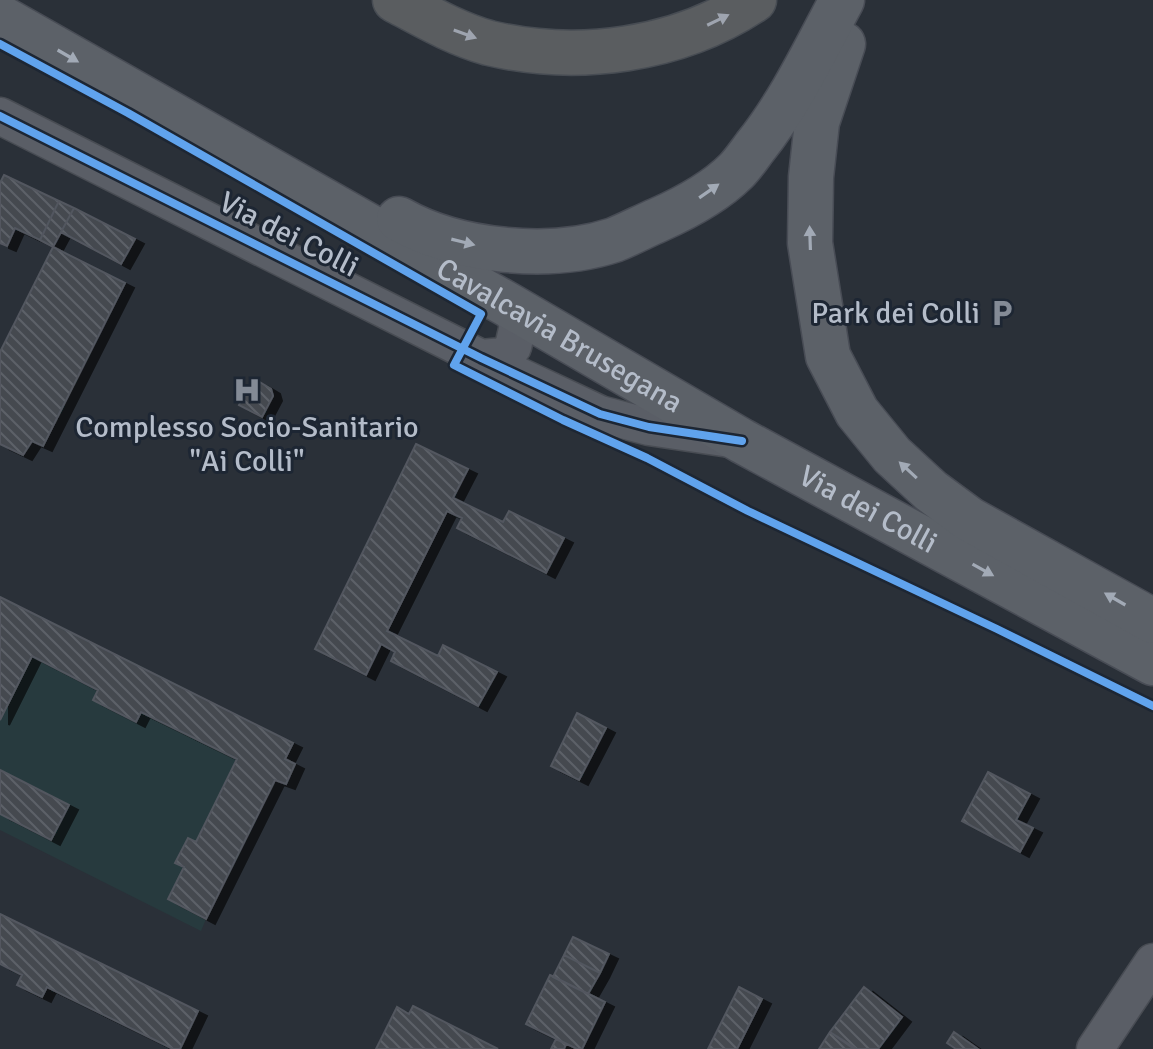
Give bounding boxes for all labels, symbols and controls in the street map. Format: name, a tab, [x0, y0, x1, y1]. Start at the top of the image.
one-way arrow	[706, 13, 729, 27]
one-way arrow	[453, 28, 477, 41]
one-way arrow	[57, 49, 79, 63]
street label: Via dei Colli	[213, 184, 365, 285]
one-way arrow	[698, 184, 719, 199]
one-way arrow	[804, 225, 817, 250]
one-way arrow	[450, 236, 475, 248]
street label: Cavalcavia Brusegana	[430, 250, 689, 421]
place label: Park dei Colli	[811, 295, 980, 332]
parking icon: Park dei Colli	[987, 298, 1017, 328]
hospital icon: Complesso Socio-Sanitario "Ai Colli"	[232, 375, 262, 405]
place label: Complesso Socio-Sanitario "Ai Colli"	[75, 409, 419, 480]
street label: Via dei Colli	[792, 457, 943, 562]
one-way arrow	[899, 462, 918, 480]
one-way arrow	[972, 563, 994, 577]
one-way arrow	[1104, 592, 1126, 606]

